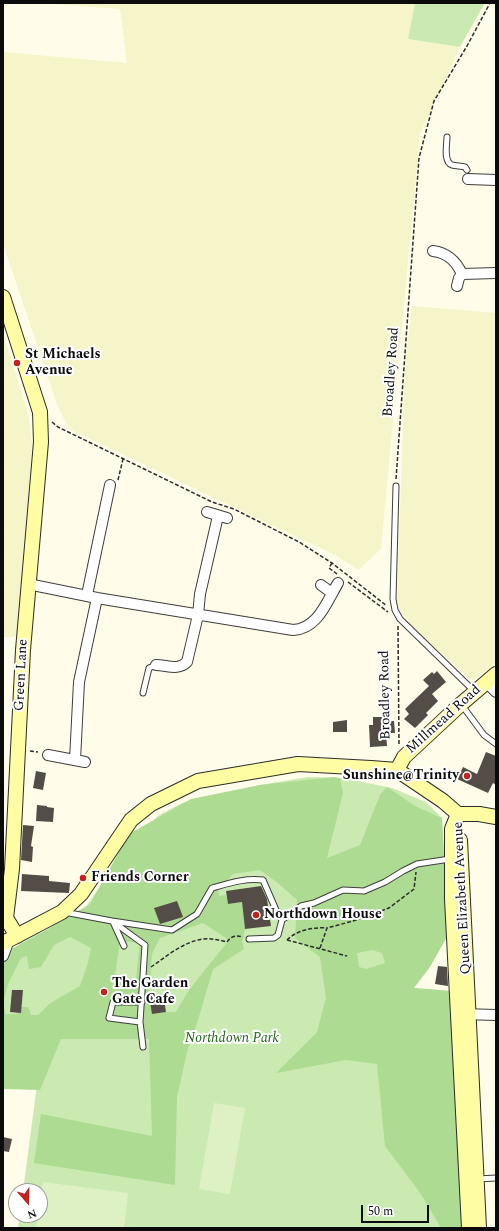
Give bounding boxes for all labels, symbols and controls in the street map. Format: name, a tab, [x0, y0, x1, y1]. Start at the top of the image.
street label: Broadley Road	[380, 327, 404, 417]
place label: St Michaels Avenue	[25, 347, 101, 380]
marker: St Michaels Avenue	[12, 358, 22, 368]
street label: Green Lane	[12, 639, 32, 711]
street label: Broadley Road	[377, 650, 395, 740]
street label: Millmead Road	[403, 682, 485, 758]
place label: Sunshine@Trinity	[343, 768, 459, 784]
marker: Sunshine@Trinity	[462, 771, 472, 781]
street label: Queen Elizabeth Avenue	[451, 821, 475, 975]
place label: Friends Corner	[91, 870, 189, 886]
marker: Friends Corner	[78, 873, 88, 883]
place label: Northdown House	[264, 907, 382, 923]
marker: Northdown House	[251, 910, 261, 920]
place label: The Garden Gate Cafe	[112, 976, 188, 1008]
marker: The Garden Gate Cafe	[99, 987, 109, 997]
park label: Northdown Park	[185, 1031, 279, 1047]
north arrow	[8, 1183, 48, 1223]
scale bar	[363, 1197, 431, 1223]
text: 50 m	[368, 1202, 393, 1221]
text: N	[25, 1204, 39, 1223]

